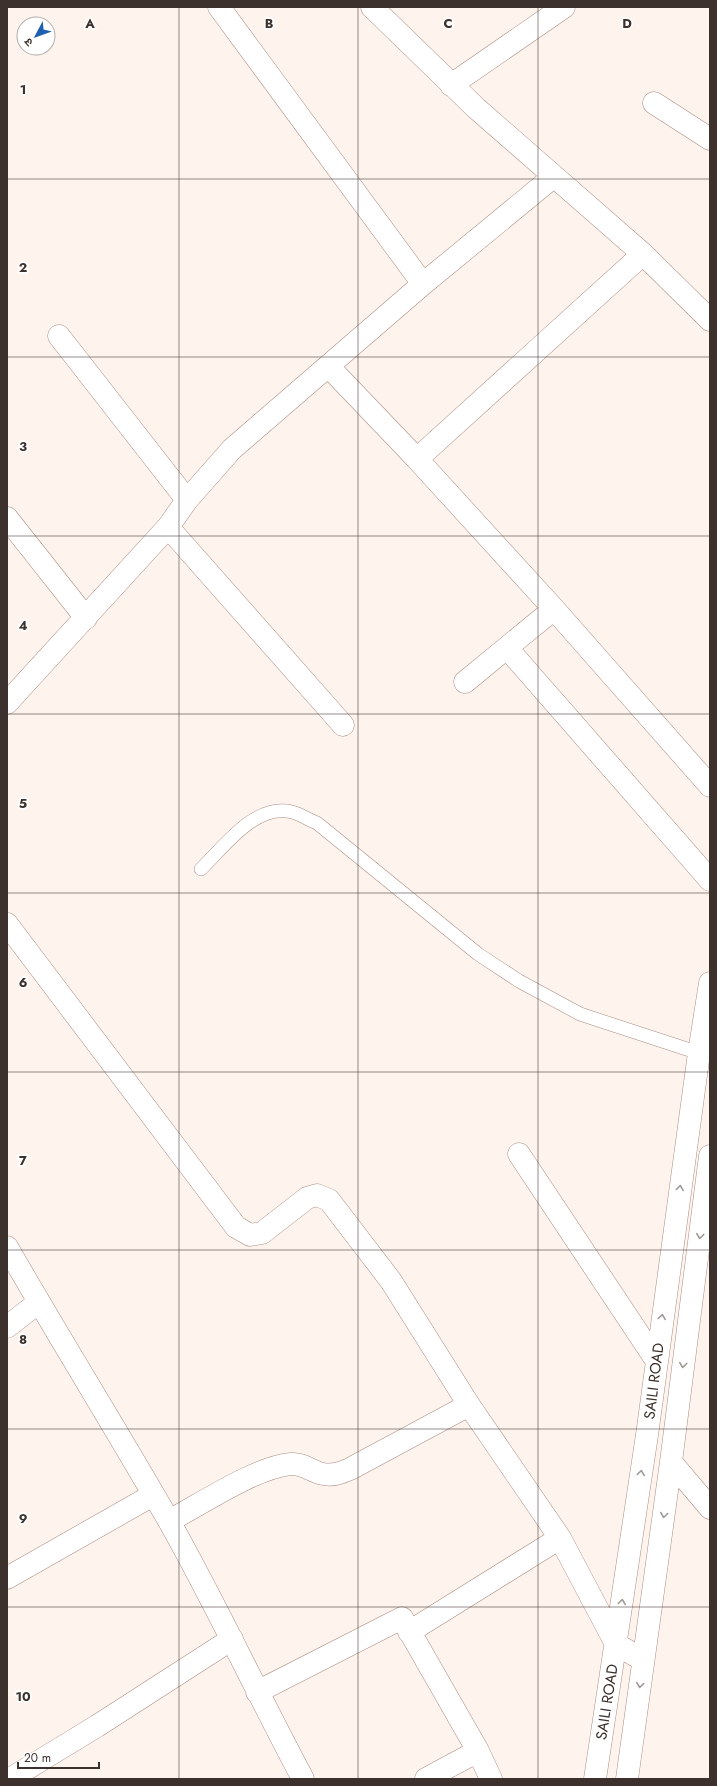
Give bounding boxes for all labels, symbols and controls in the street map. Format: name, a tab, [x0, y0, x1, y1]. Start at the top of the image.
text: A	[84, 14, 95, 33]
text: B	[265, 14, 274, 33]
text: C	[443, 14, 453, 33]
text: D	[622, 14, 632, 33]
north arrow	[16, 16, 56, 56]
text: उ	[20, 34, 37, 50]
text: 1	[20, 80, 26, 99]
text: 2	[19, 258, 27, 277]
text: 3	[19, 437, 27, 456]
text: 4	[18, 616, 28, 635]
text: 5	[19, 794, 27, 813]
text: 6	[19, 973, 28, 992]
text: 7	[19, 1151, 27, 1170]
one-way arrow	[675, 1185, 684, 1191]
one-way arrow	[696, 1233, 705, 1239]
one-way arrow	[657, 1314, 666, 1320]
text: 8	[19, 1330, 27, 1349]
street label: SAILI ROAD	[638, 1342, 670, 1420]
one-way arrow	[679, 1362, 688, 1368]
one-way arrow	[636, 1470, 645, 1477]
text: 9	[19, 1509, 28, 1528]
one-way arrow	[660, 1512, 669, 1518]
one-way arrow	[617, 1599, 626, 1605]
street label: SAILI ROAD	[590, 1662, 624, 1742]
one-way arrow	[636, 1682, 645, 1688]
text: 10	[15, 1687, 31, 1706]
scale bar	[18, 1744, 99, 1770]
text: 20 m	[24, 1749, 51, 1767]

